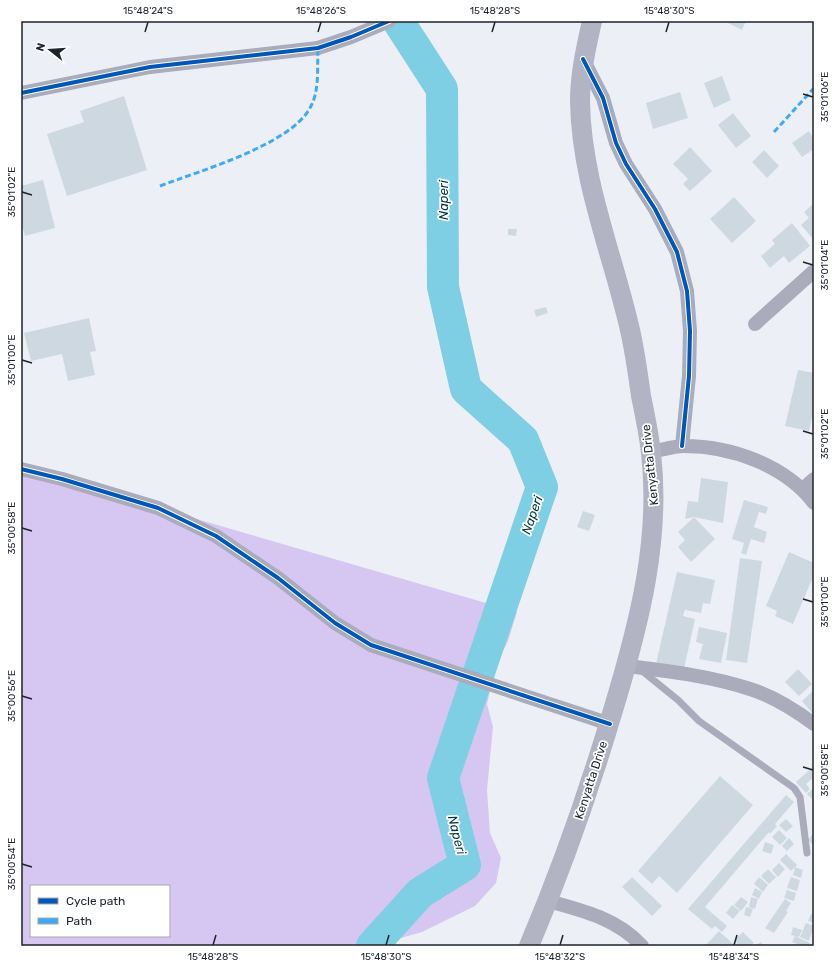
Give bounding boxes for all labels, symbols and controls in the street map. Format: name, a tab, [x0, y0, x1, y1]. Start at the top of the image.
text: 15°48'24"S	[123, 5, 173, 17]
text: 15°48'26"S	[296, 5, 346, 17]
text: 15°48'28"S	[470, 5, 520, 17]
text: 15°48'30"S	[644, 5, 694, 17]
north arrow	[30, 30, 70, 70]
text: N	[34, 41, 48, 53]
text: 35°01'06"E	[819, 72, 831, 122]
text: 35°01'02"E	[6, 167, 18, 217]
water label: Naperi	[436, 179, 451, 220]
text: 35°01'04"E	[819, 240, 831, 290]
text: 35°01'00"E	[6, 334, 18, 386]
text: 35°01'02"E	[819, 409, 831, 459]
street label: Kenyatta Drive	[639, 424, 661, 506]
water label: Naperi	[518, 493, 546, 536]
text: 35°00'58"E	[6, 502, 18, 554]
text: 35°01'00"E	[819, 576, 831, 628]
text: 35°00'56"E	[6, 670, 18, 722]
street label: Kenyatta Drive	[572, 739, 610, 821]
text: 35°00'58"E	[819, 744, 831, 796]
water label: Naperi	[445, 814, 469, 857]
text: 35°00'54"E	[6, 838, 18, 890]
legend	[30, 885, 170, 937]
text: Cycle path	[66, 894, 125, 908]
text: Path	[66, 914, 92, 928]
text: 15°48'28"S	[188, 951, 238, 963]
text: 15°48'30"S	[361, 951, 411, 963]
text: 15°48'32"S	[535, 951, 585, 963]
text: 15°48'34"S	[709, 951, 759, 963]

